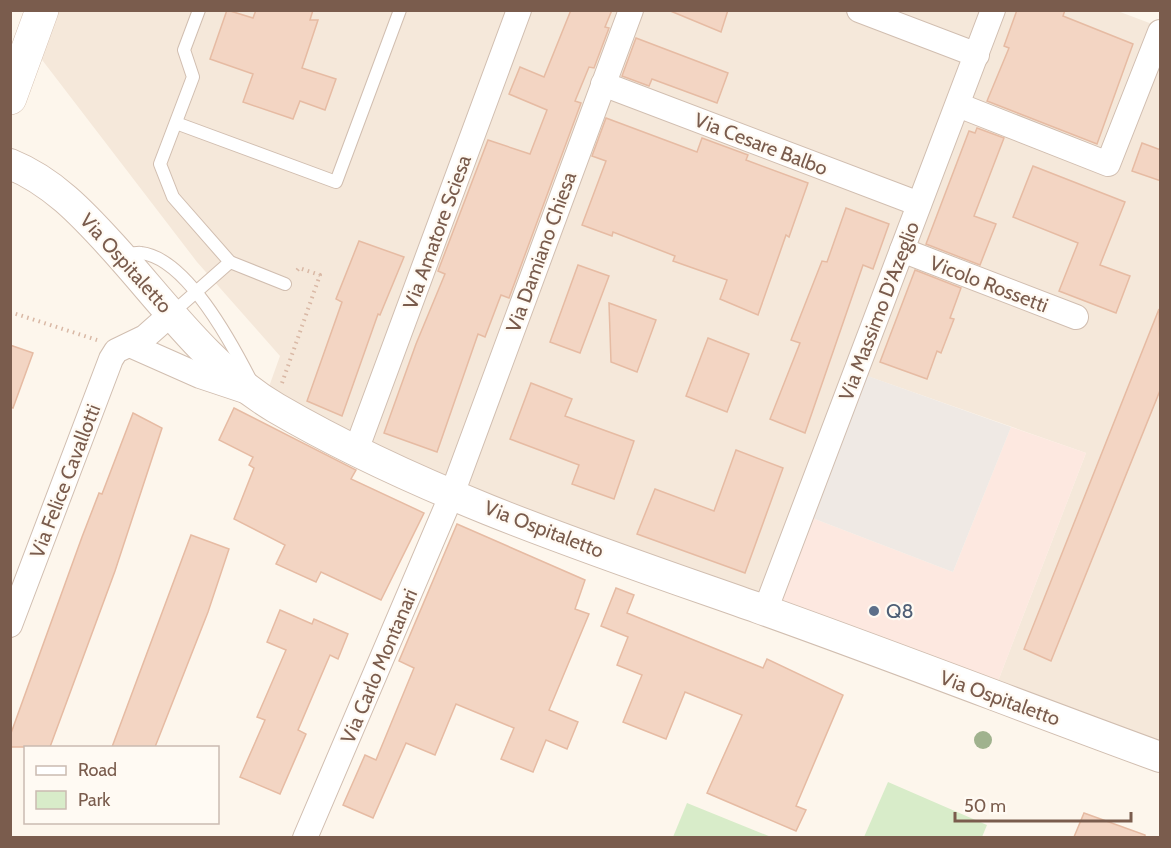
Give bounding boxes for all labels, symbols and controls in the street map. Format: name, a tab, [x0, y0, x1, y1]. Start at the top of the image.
street label: Via Cesare Balbo	[691, 108, 831, 180]
street label: Via Amatore Sciesa	[398, 151, 476, 312]
street label: Via Damiano Chiesa	[501, 168, 581, 336]
street label: Via Ospitaletto	[75, 208, 177, 318]
street label: Via Massimo D'Azeglio	[834, 218, 924, 404]
street label: Vicolo Rossetti	[927, 250, 1051, 318]
street label: Via Felice Cavallotti	[25, 401, 105, 561]
street label: Via Ospitaletto	[481, 495, 607, 563]
street label: Via Carlo Montanari	[336, 585, 422, 747]
place label: Q8	[886, 599, 914, 623]
marker: Q8	[867, 604, 881, 618]
street label: Via Ospitaletto	[937, 665, 1063, 731]
legend	[24, 746, 219, 824]
text: Road	[78, 759, 117, 781]
scale bar	[955, 785, 1130, 823]
text: Park	[78, 789, 111, 811]
text: 50 m	[964, 795, 1006, 817]

